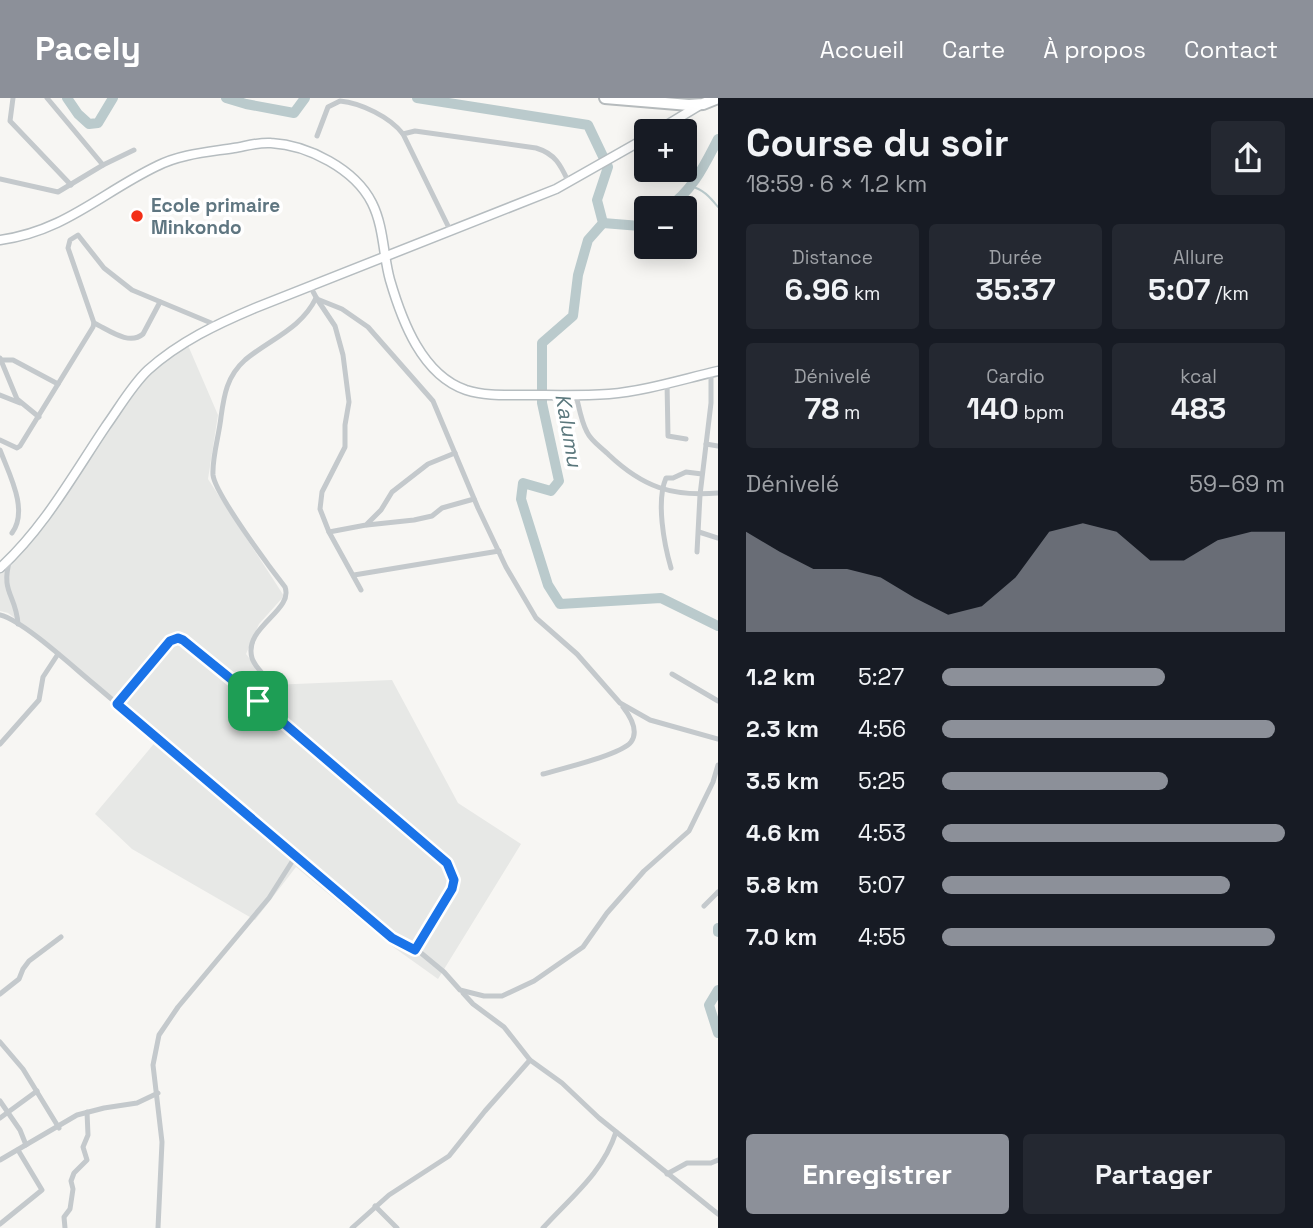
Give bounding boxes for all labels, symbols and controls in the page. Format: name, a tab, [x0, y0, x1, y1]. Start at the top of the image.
text: Pacely	[35, 28, 141, 70]
text: Accueil	[820, 34, 904, 65]
text: Carte	[942, 34, 1005, 65]
text: À propos	[1043, 34, 1146, 65]
text: Contact	[1184, 34, 1278, 65]
map controls	[634, 119, 697, 259]
button: +	[634, 119, 697, 182]
text: Course du soir	[746, 119, 1009, 167]
button: share	[1211, 121, 1285, 195]
text: 18:59 · 6 × 1.2 km	[746, 169, 927, 199]
place label: Ecole primaire Minkondo	[151, 193, 280, 240]
button: −	[634, 196, 697, 259]
marker: Ecole primaire Minkondo	[129, 208, 145, 224]
text: Distance	[792, 245, 873, 270]
text: Durée	[989, 245, 1042, 270]
text: Allure	[1173, 245, 1224, 270]
text: 6.96	[785, 270, 849, 309]
text: 35:37	[975, 270, 1056, 309]
text: 5:07	[1148, 270, 1210, 309]
text: km	[849, 281, 880, 306]
text: /km	[1210, 281, 1249, 306]
text: Dénivelé	[794, 364, 871, 389]
text: Cardio	[986, 364, 1045, 389]
text: kcal	[1180, 364, 1217, 389]
text: 78	[805, 389, 839, 428]
text: 140	[967, 389, 1019, 428]
text: 483	[1171, 389, 1226, 428]
water label: Kalumu	[549, 391, 589, 470]
text: m	[839, 400, 860, 425]
text: bpm	[1019, 400, 1064, 425]
text: Dénivelé	[746, 469, 839, 499]
text: 59–69 m	[1189, 469, 1285, 499]
text: 1.2 km	[746, 662, 815, 692]
text: 5:27	[858, 662, 904, 692]
pin	[228, 671, 288, 731]
icon: arrive	[239, 682, 277, 720]
text: 2.3 km	[746, 714, 819, 744]
text: 4:56	[858, 714, 906, 744]
text: 3.5 km	[746, 766, 819, 796]
text: 5:25	[858, 766, 905, 796]
text: 4.6 km	[746, 818, 820, 848]
text: 4:53	[858, 818, 906, 848]
text: 5.8 km	[746, 870, 819, 900]
text: 5:07	[858, 870, 905, 900]
text: 7.0 km	[746, 922, 817, 952]
text: 4:55	[858, 922, 906, 952]
button: Enregistrer	[746, 1134, 1009, 1214]
button: Partager	[1023, 1134, 1285, 1214]

